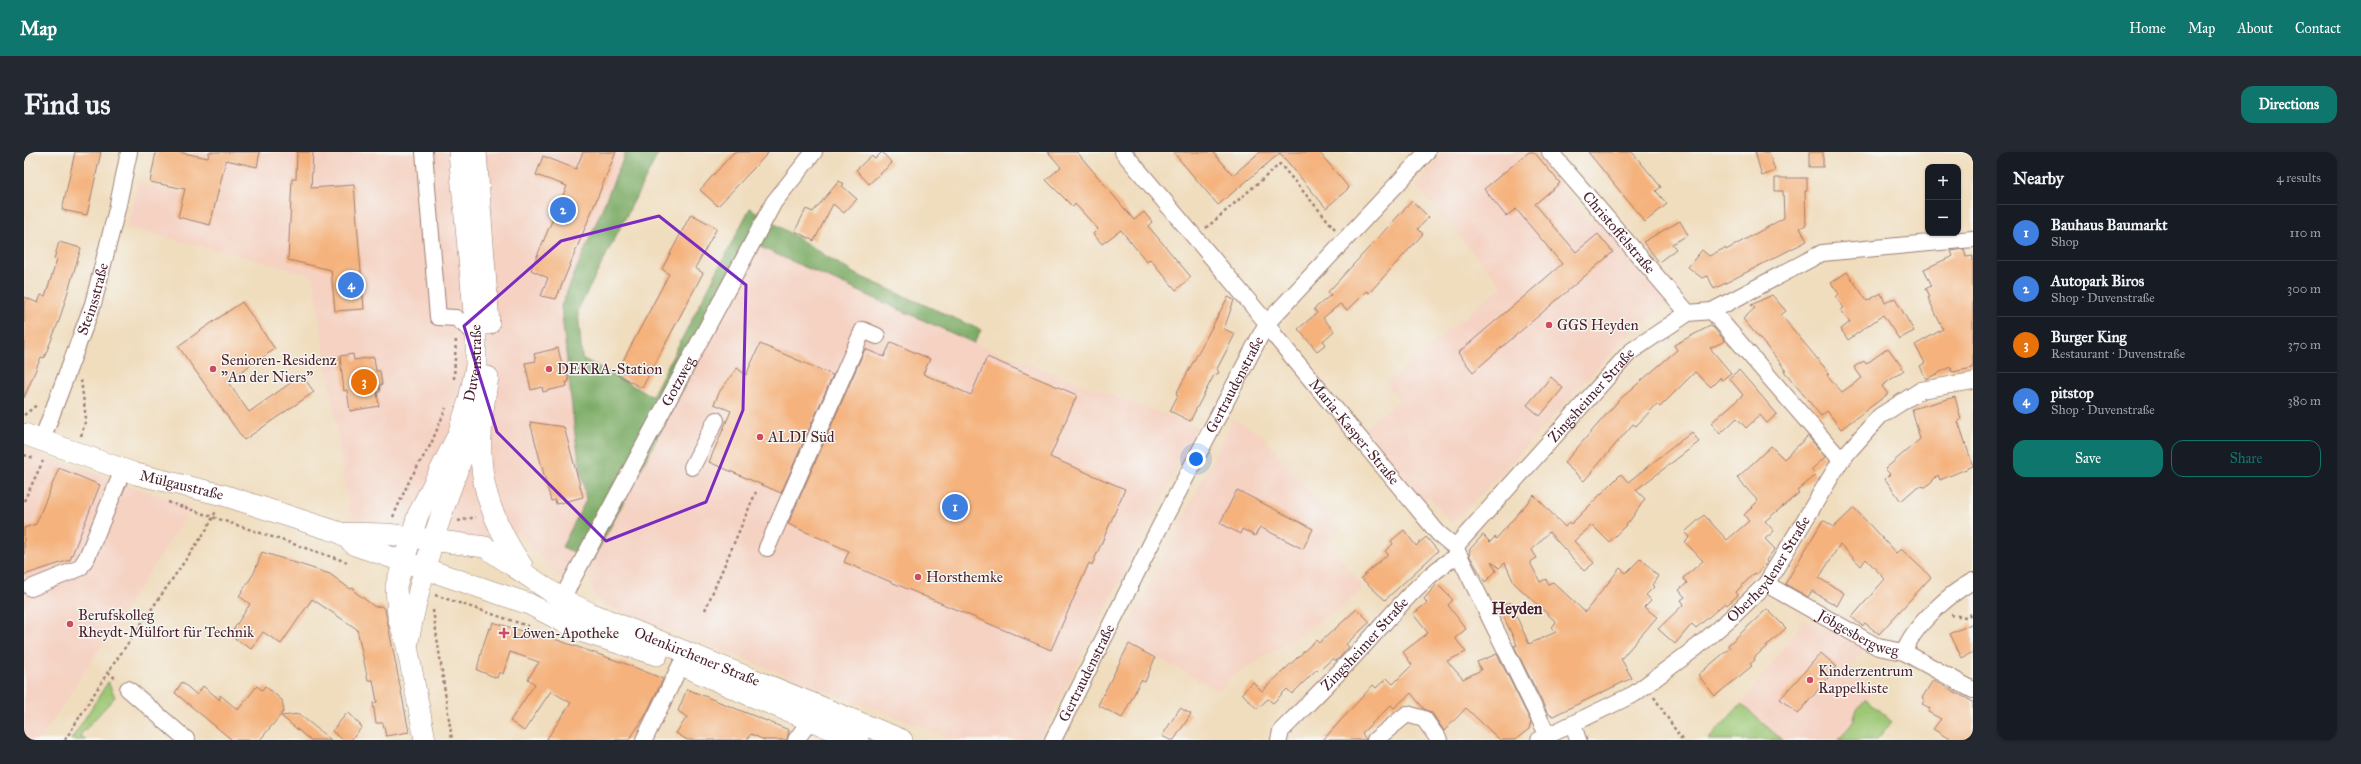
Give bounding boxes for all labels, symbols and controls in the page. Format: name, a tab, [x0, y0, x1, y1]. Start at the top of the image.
text: Map	[20, 17, 57, 40]
text: Home	[2129, 20, 2166, 37]
text: Map	[2188, 20, 2215, 37]
text: About	[2237, 20, 2273, 37]
text: Contact	[2295, 20, 2341, 37]
button: Directions	[2241, 86, 2337, 123]
text: Find us	[24, 87, 110, 122]
map controls	[1925, 164, 1961, 236]
button: +	[1925, 164, 1961, 200]
text: Nearby	[2013, 168, 2064, 189]
text: 4 results	[2276, 170, 2321, 186]
street label: Christoffelstraße	[1579, 188, 1659, 277]
pin: 2	[550, 195, 576, 225]
button: −	[1925, 200, 1961, 236]
text: Bauhaus Baumarkt	[2051, 216, 2168, 234]
text: 1	[2023, 225, 2029, 241]
text: 110 m	[2289, 225, 2321, 241]
text: Shop	[2051, 234, 2079, 250]
street label: Steinsstraße	[73, 261, 112, 338]
pin: 4	[338, 270, 364, 300]
text: Autopark Biros	[2051, 272, 2144, 290]
text: 2	[2023, 281, 2029, 297]
text: 300 m	[2287, 281, 2321, 297]
text: Shop · Duvenstraße	[2051, 290, 2155, 306]
place label: GGS Heyden	[1557, 316, 1639, 334]
marker: GGS Heyden	[1544, 320, 1554, 330]
street label: Duvenstraße	[460, 324, 485, 403]
text: Burger King	[2051, 328, 2127, 346]
street label: Gertraudenstraße	[1202, 333, 1267, 436]
text: 3	[2023, 337, 2029, 353]
text: 370 m	[2288, 337, 2321, 353]
street label: Zingsheimer Straße	[1544, 344, 1638, 446]
text: Restaurant · Duvenstraße	[2051, 346, 2185, 362]
place label: Senioren-Residenz "An der Niers"	[221, 351, 337, 386]
street label: Gotzweg	[658, 352, 699, 409]
place label: DEKRA-Station	[557, 360, 662, 378]
marker: Senioren-Residenz "An der Niers"	[208, 364, 218, 374]
marker: DEKRA-Station	[544, 364, 554, 374]
pin: 3	[351, 367, 377, 397]
street label: Maria-Kasper-Straße	[1305, 375, 1403, 488]
text: pitstop	[2051, 384, 2094, 402]
text: 4	[2022, 393, 2030, 409]
text: 380 m	[2288, 393, 2321, 409]
text: Shop · Duvenstraße	[2051, 402, 2155, 418]
place label: ALDI Süd	[767, 428, 835, 446]
marker: ALDI Süd	[755, 432, 765, 442]
button: Save	[2013, 440, 2163, 477]
button: Share	[2171, 440, 2321, 477]
your location	[1186, 449, 1206, 469]
street label: Mülgaustraße	[138, 466, 225, 504]
pin: 1	[942, 492, 968, 522]
street label: Oberheydener Straße	[1723, 513, 1814, 626]
place label: Horsthemke	[926, 568, 1003, 586]
marker: Horsthemke	[913, 572, 923, 582]
street label: Zingsheimer Straße	[1317, 593, 1412, 694]
district label: Heyden	[1492, 599, 1543, 619]
street label: Jöbgesbergweg	[1812, 605, 1901, 660]
place label: Berufskolleg Rheydt-Mülfort für Technik	[78, 606, 254, 641]
marker: Berufskolleg Rheydt-Mülfort für Technik	[65, 619, 75, 629]
street label: Gertraudenstraße	[1055, 621, 1118, 725]
street label: Odenkirchener Straße	[632, 623, 762, 690]
place label: Löwen-Apotheke	[512, 624, 619, 642]
marker: Löwen-Apotheke	[499, 628, 509, 638]
place label: Kinderzentrum Rappelkiste	[1818, 662, 1914, 697]
marker: Kinderzentrum Rappelkiste	[1805, 675, 1815, 685]

